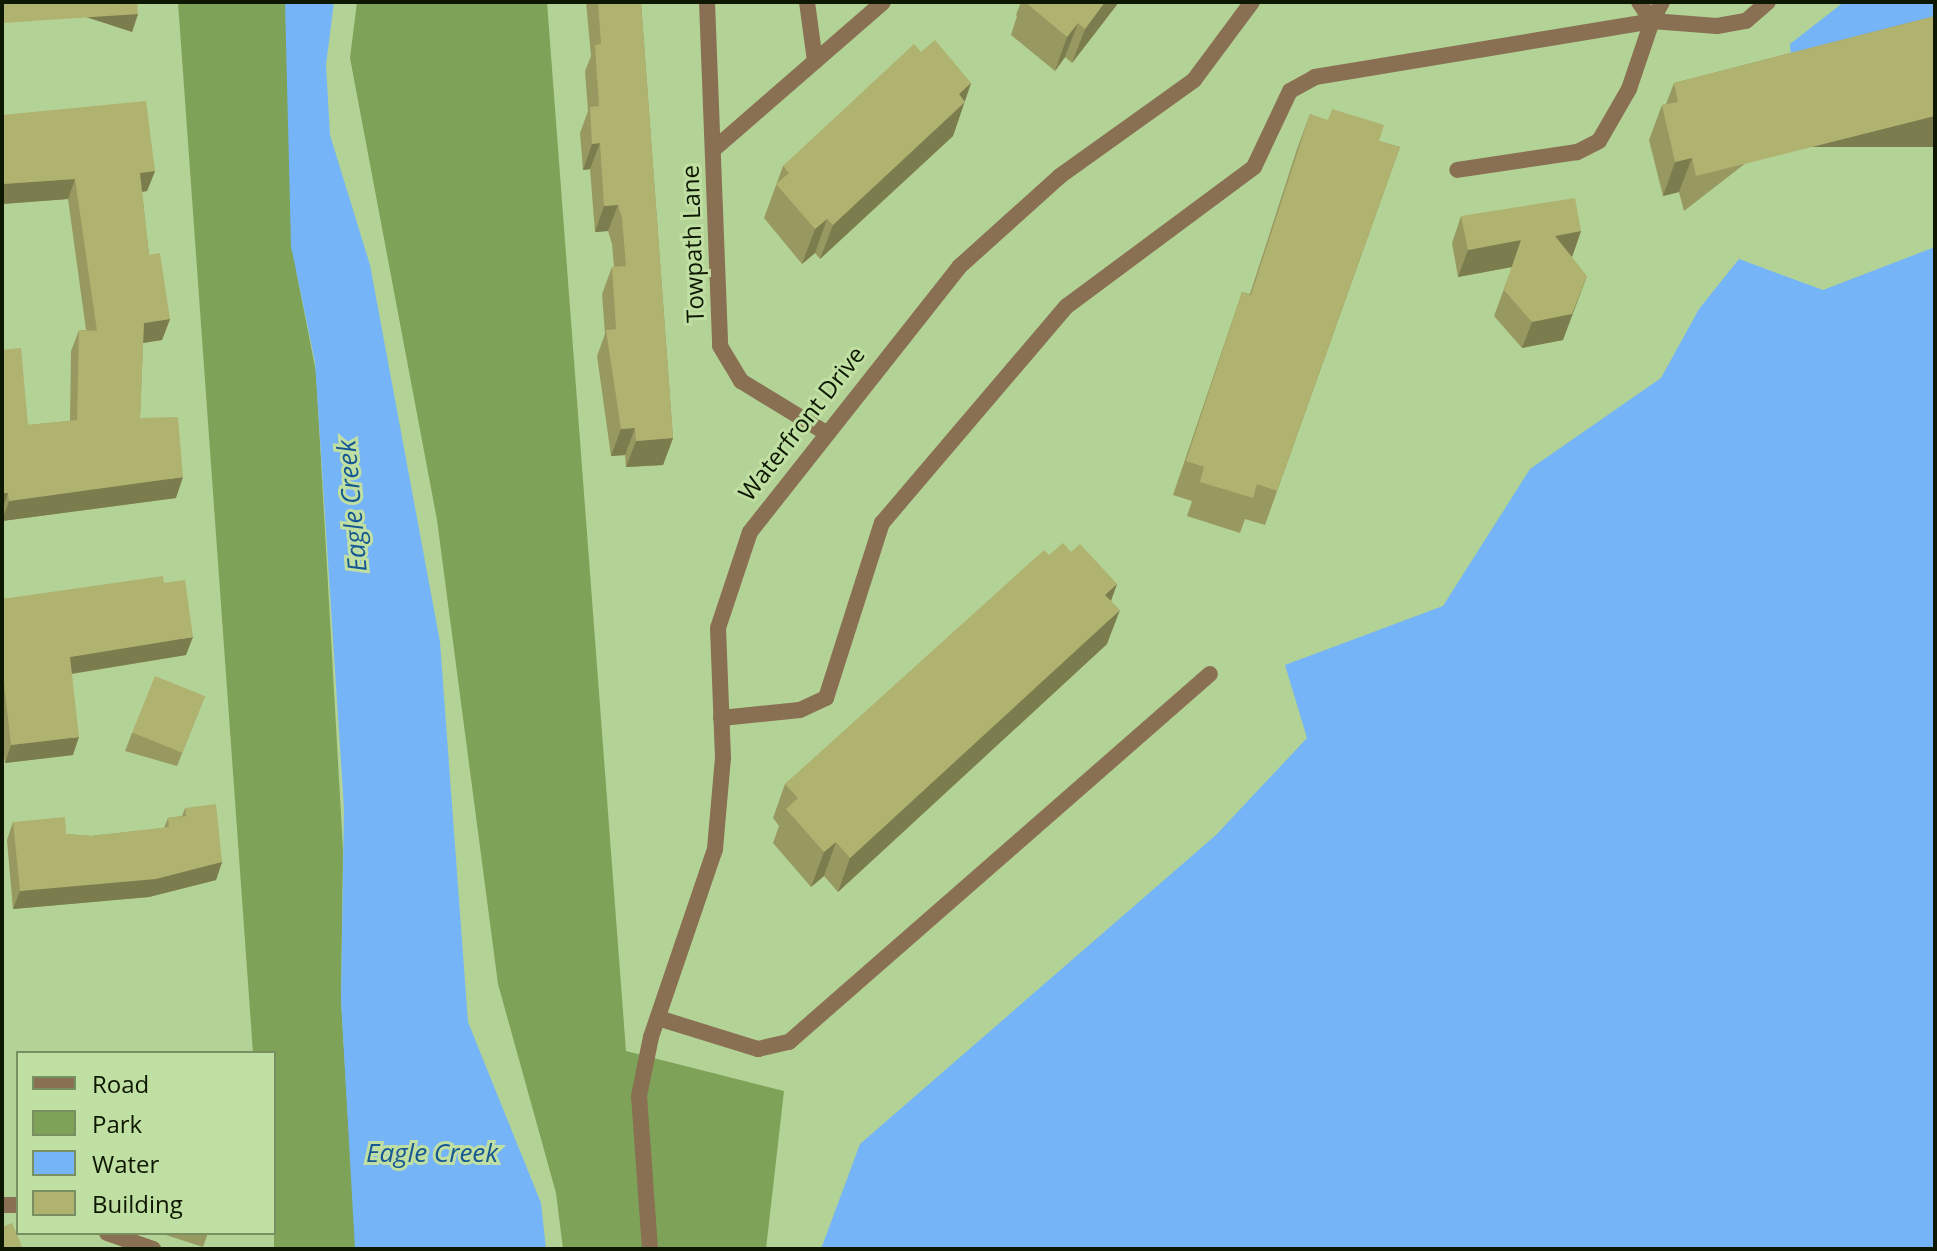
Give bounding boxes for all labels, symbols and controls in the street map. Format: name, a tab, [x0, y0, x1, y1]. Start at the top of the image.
street label: Towpath Lane	[675, 165, 709, 323]
street label: Waterfront Drive	[732, 340, 870, 506]
water label: Eagle Creek	[331, 439, 373, 573]
legend	[16, 1051, 276, 1235]
text: Road	[92, 1067, 149, 1100]
text: Park	[92, 1107, 142, 1140]
water label: Eagle Creek	[366, 1137, 498, 1169]
text: Water	[92, 1147, 159, 1180]
text: Building	[92, 1187, 183, 1220]

